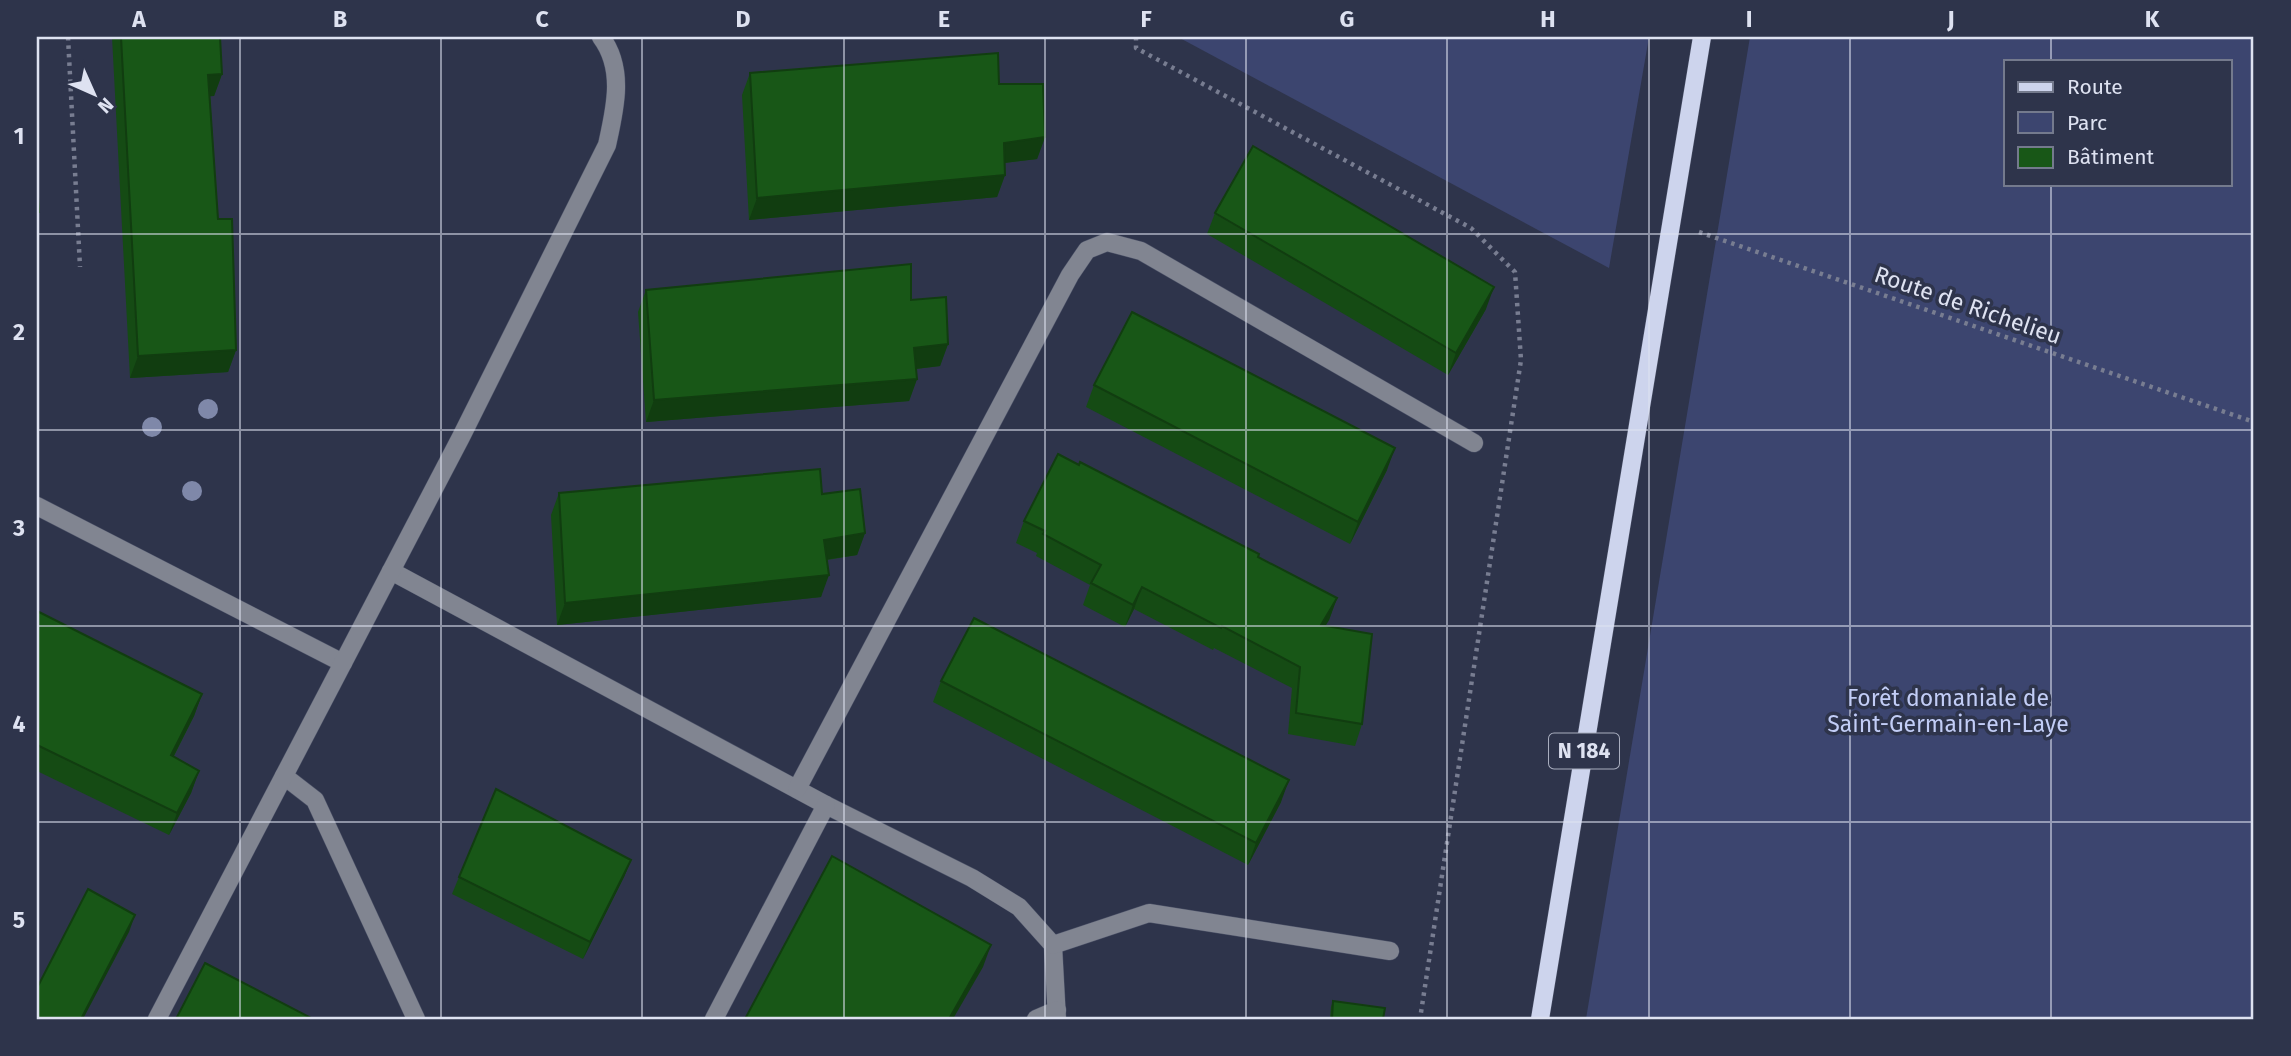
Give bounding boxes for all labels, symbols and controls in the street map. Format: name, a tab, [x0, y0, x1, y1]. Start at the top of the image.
text: A	[131, 5, 146, 33]
text: B	[333, 5, 347, 33]
text: C	[535, 5, 549, 33]
text: D	[736, 5, 751, 33]
text: E	[938, 5, 950, 33]
text: F	[1140, 5, 1152, 33]
text: G	[1340, 5, 1354, 33]
text: H	[1540, 5, 1556, 33]
text: I	[1746, 5, 1752, 33]
text: J	[1946, 5, 1955, 33]
text: K	[2145, 5, 2160, 33]
north arrow	[60, 60, 130, 130]
legend	[2004, 60, 2232, 186]
text: Route	[2067, 74, 2123, 100]
text: N	[93, 93, 118, 118]
text: Parc	[2067, 110, 2107, 136]
text: 1	[14, 122, 24, 150]
text: Bâtiment	[2067, 144, 2154, 170]
street label: Route de Richelieu	[1871, 260, 2065, 350]
text: 2	[13, 318, 25, 346]
text: 3	[12, 514, 25, 542]
park label: Forêt domaniale de Saint-Germain-en-Laye	[1827, 684, 2069, 738]
text: 4	[13, 710, 26, 738]
road number: N 184	[1549, 734, 1619, 768]
text: 5	[13, 906, 25, 934]

